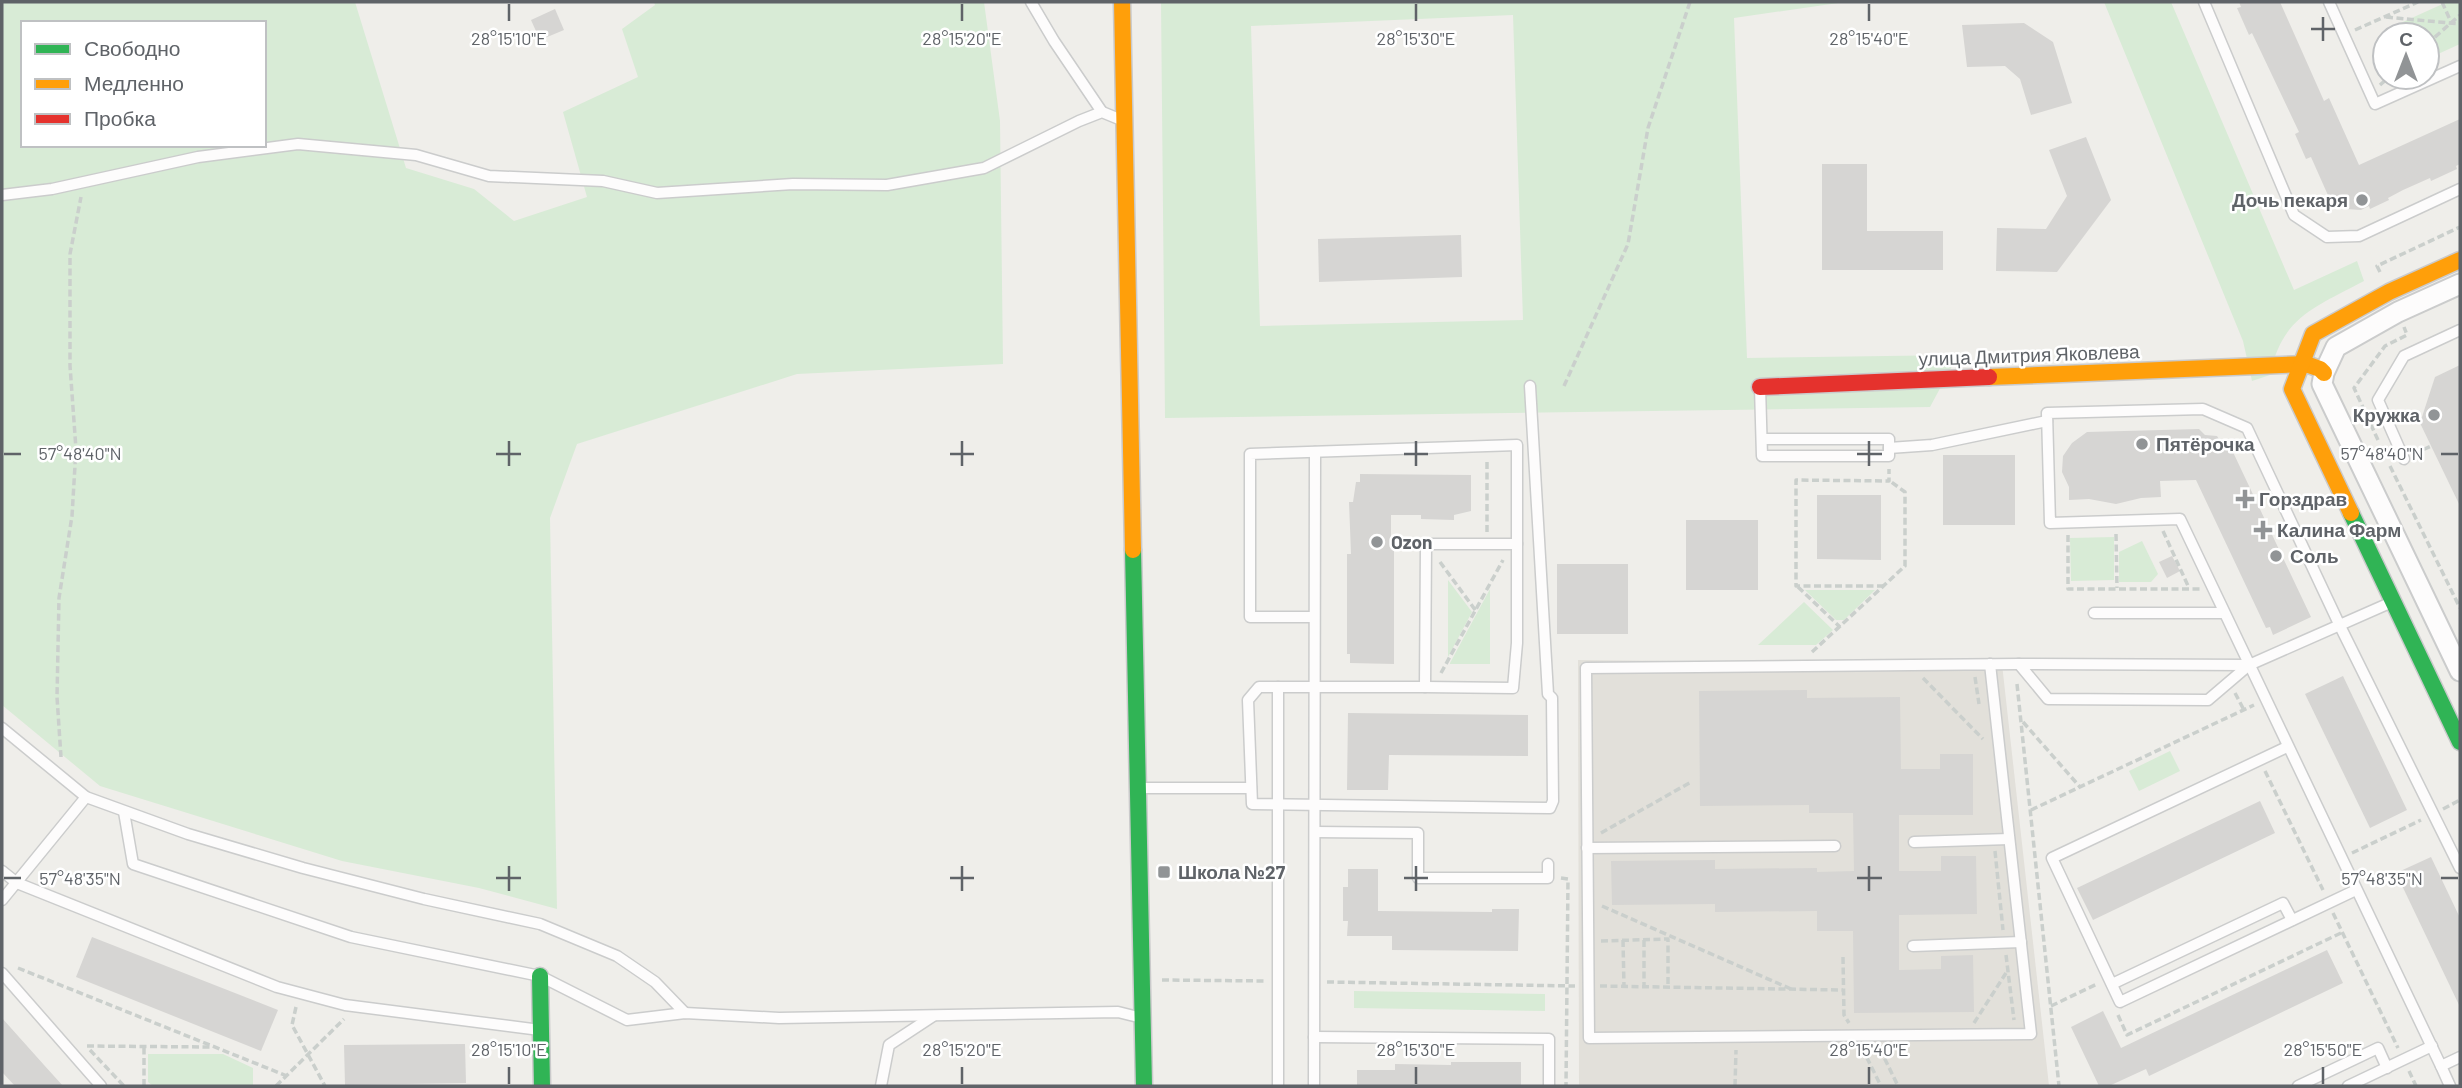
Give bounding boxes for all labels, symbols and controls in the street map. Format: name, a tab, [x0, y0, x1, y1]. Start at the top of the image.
legend	[21, 21, 266, 147]
north arrow	[2371, 21, 2441, 91]
text: 28°15'10"E	[471, 27, 547, 49]
text: 28°15'20"E	[922, 27, 1002, 49]
text: 28°15'30"E	[1377, 27, 1455, 49]
text: 28°15'40"E	[1829, 27, 1909, 49]
text: С	[2399, 27, 2413, 50]
text: Свободно	[84, 35, 181, 60]
text: Медленно	[84, 70, 184, 95]
text: Пробка	[84, 105, 156, 130]
place label: Дочь пекаря	[2232, 188, 2348, 211]
marker: Дочь пекаря	[2354, 192, 2370, 208]
street label: улица Дмитрия Яковлева	[1918, 339, 2140, 370]
place label: Кружка	[2353, 403, 2420, 426]
marker: Кружка	[2426, 407, 2442, 423]
place label: Пятёрочка	[2156, 432, 2255, 455]
marker: Пятёрочка	[2134, 436, 2150, 452]
text: 57°48'40"N	[38, 442, 122, 464]
text: 57°48'40"N	[2340, 442, 2424, 464]
place label: Горздрав	[2259, 487, 2347, 510]
marker: Горздрав	[2237, 491, 2253, 507]
place label: Калина Фарм	[2277, 518, 2401, 541]
marker: Калина Фарм	[2255, 522, 2271, 538]
place label: Ozon	[1391, 530, 1433, 553]
marker: Ozon	[1369, 534, 1385, 550]
place label: Соль	[2290, 544, 2339, 567]
marker: Соль	[2268, 548, 2284, 564]
place label: Школа №27	[1178, 860, 1286, 883]
marker: Школа №27	[1156, 864, 1172, 880]
text: 57°48'35"N	[39, 867, 121, 889]
text: 57°48'35"N	[2341, 867, 2423, 889]
text: 28°15'10"E	[471, 1038, 547, 1060]
text: 28°15'20"E	[922, 1038, 1002, 1060]
text: 28°15'30"E	[1377, 1038, 1455, 1060]
text: 28°15'40"E	[1829, 1038, 1909, 1060]
text: 28°15'50"E	[2284, 1038, 2362, 1060]

